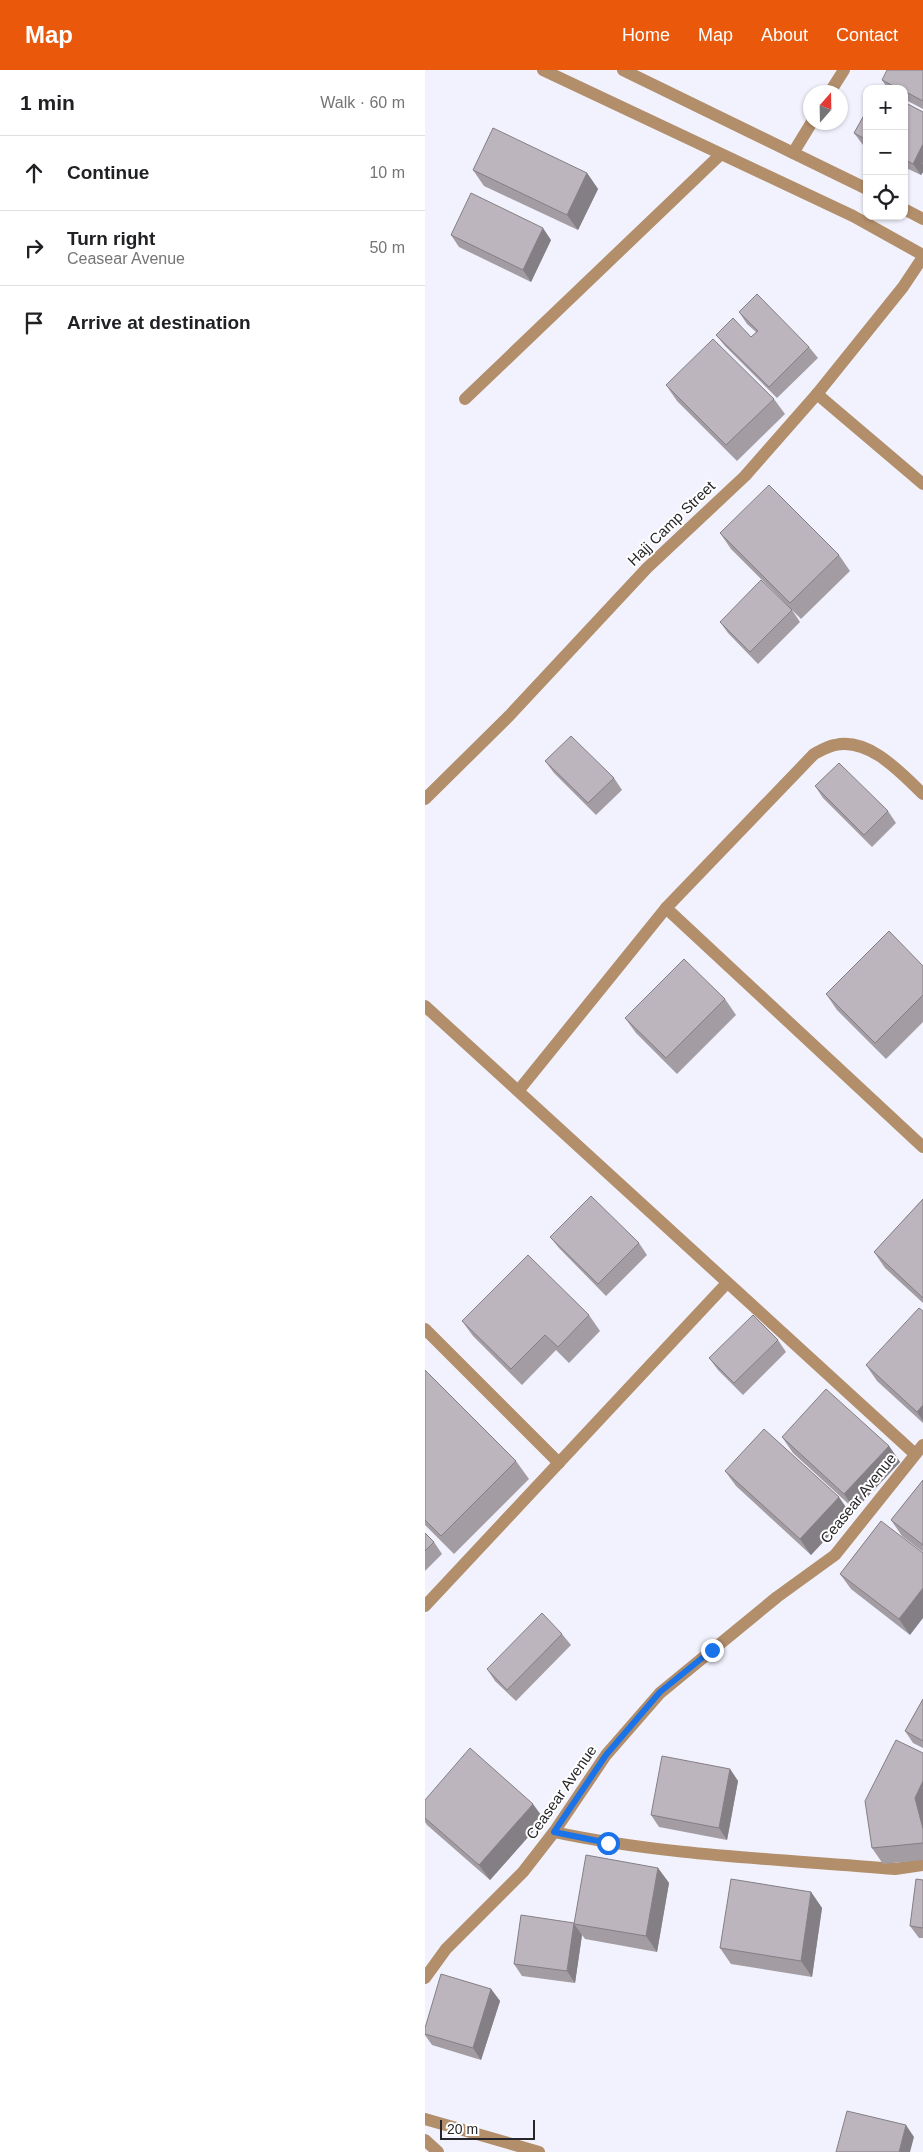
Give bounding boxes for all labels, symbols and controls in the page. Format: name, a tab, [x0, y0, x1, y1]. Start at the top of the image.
text: Map	[25, 21, 73, 48]
text: Home	[622, 25, 670, 45]
text: Map	[698, 25, 733, 45]
text: About	[761, 25, 808, 45]
text: Contact	[836, 25, 898, 45]
north arrow	[803, 85, 848, 130]
map controls	[863, 85, 908, 220]
button: +	[863, 85, 908, 130]
text: 1 min	[20, 91, 75, 114]
text: Walk · 60 m	[320, 94, 405, 111]
button: −	[863, 130, 908, 175]
icon: ahead	[20, 159, 48, 187]
text: Continue	[67, 162, 149, 183]
text: 10 m	[369, 164, 405, 181]
button: locate	[863, 175, 908, 220]
text: Turn right	[67, 228, 155, 249]
icon: right	[20, 234, 48, 262]
text: 50 m	[369, 239, 405, 256]
text: Ceasear Avenue	[67, 250, 185, 267]
icon: arrive	[20, 309, 48, 337]
text: Arrive at destination	[67, 312, 251, 333]
street label: Hajj Camp Street	[624, 477, 719, 569]
street label: Ceasear Avenue	[817, 1450, 899, 1546]
route end	[701, 1639, 724, 1662]
street label: Ceasear Avenue	[522, 1742, 600, 1842]
route start	[597, 1832, 620, 1855]
scale bar	[440, 2117, 535, 2140]
text: 20 m	[447, 2121, 478, 2137]

